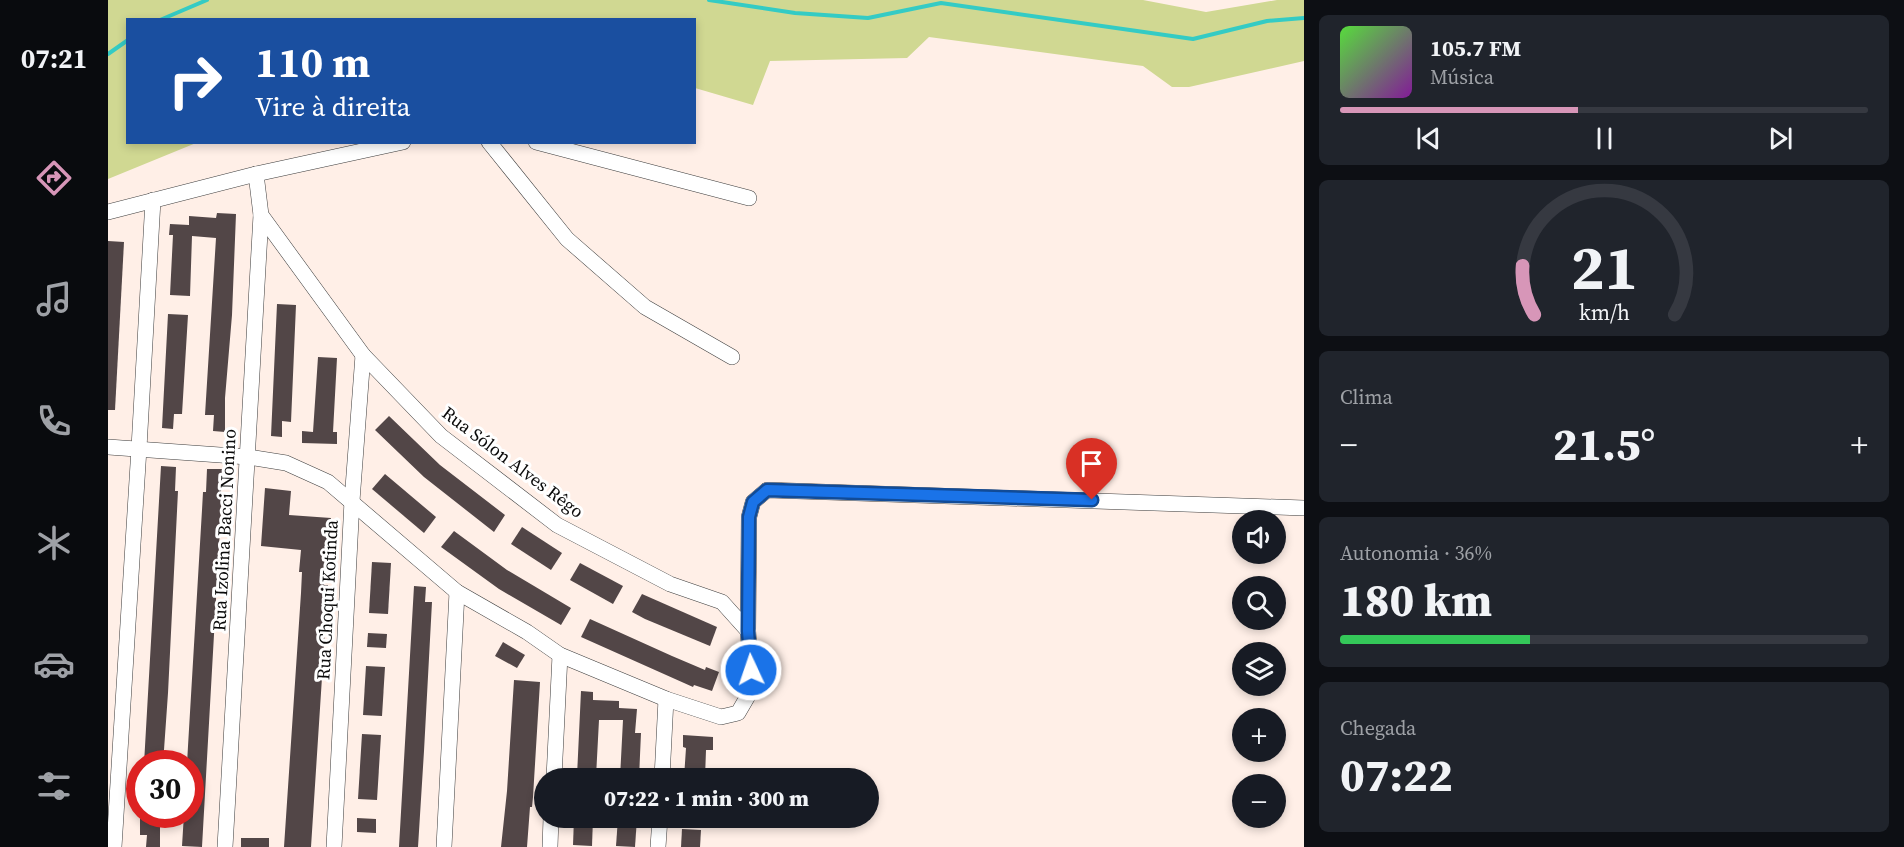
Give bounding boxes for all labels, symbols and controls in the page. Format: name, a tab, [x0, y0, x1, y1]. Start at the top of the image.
text: 110 m	[255, 33, 370, 91]
text: 105.7 FM	[1430, 33, 1521, 63]
text: 07:21	[21, 40, 87, 77]
icon: right	[156, 42, 234, 120]
text: Música	[1430, 63, 1494, 91]
text: Vire à direita	[255, 88, 411, 125]
icon: previous	[1412, 122, 1445, 155]
icon: pause	[1588, 122, 1621, 155]
icon: next	[1764, 122, 1797, 155]
icon: directions	[33, 157, 75, 199]
text: 21	[1570, 224, 1638, 310]
icon: music	[33, 278, 75, 320]
text: km/h	[1578, 299, 1630, 328]
text: Clima	[1340, 383, 1393, 411]
icon: phone	[33, 400, 75, 442]
street label: Rua Sólon Alves Rêgo	[437, 400, 589, 524]
text: 21.5°	[1553, 413, 1655, 475]
text: −	[1340, 422, 1358, 467]
text: +	[1851, 422, 1868, 467]
street label: Rua Izolina Bacci Nonino	[206, 428, 242, 632]
pin	[1066, 438, 1117, 500]
icon: arrive	[1075, 447, 1108, 480]
map controls	[1232, 510, 1286, 828]
button: sound	[1232, 510, 1286, 564]
street label: Rua Choqui Kotinda	[310, 519, 344, 681]
icon: climate	[33, 522, 75, 564]
text: Autonomia · 36%	[1340, 539, 1492, 567]
text: 180 km	[1340, 569, 1492, 631]
button: search	[1232, 576, 1286, 630]
position arrow	[719, 638, 783, 702]
button: layers	[1232, 642, 1286, 696]
icon: car	[33, 643, 75, 685]
button: +	[1232, 708, 1286, 762]
text: Chegada	[1340, 714, 1416, 742]
text: 07:22	[1340, 744, 1453, 806]
speed limit sign: 30	[126, 750, 204, 828]
icon: filters	[33, 765, 75, 807]
button: −	[1232, 774, 1286, 828]
text: 07:22 · 1 min · 300 m	[604, 783, 809, 813]

